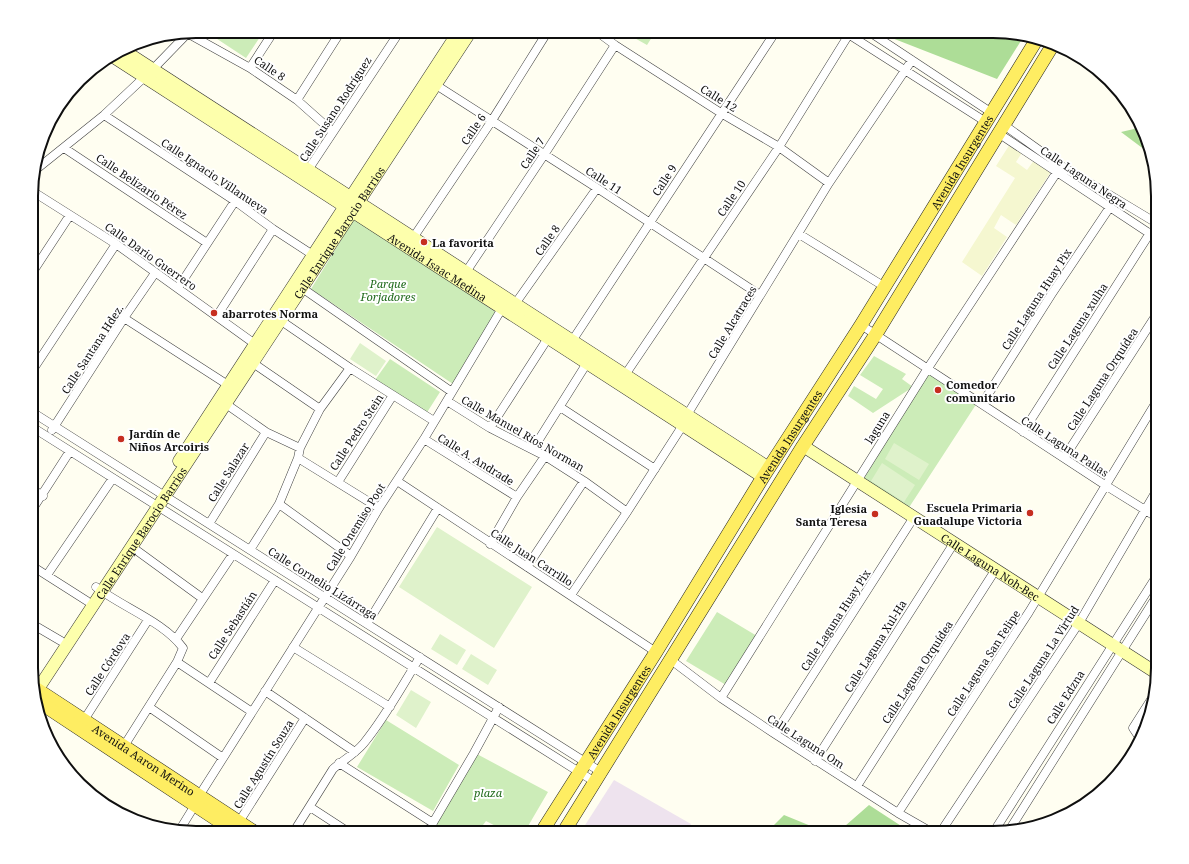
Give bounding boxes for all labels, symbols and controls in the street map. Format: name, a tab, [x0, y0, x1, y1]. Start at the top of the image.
street label: Calle 8	[251, 52, 289, 84]
street label: Calle Susano Rodríguez	[295, 54, 375, 164]
street label: Calle 12	[698, 81, 740, 115]
street label: Calle 6	[457, 110, 489, 148]
street label: Avenida Insurgentes	[927, 112, 996, 212]
street label: Calle Ignacio Villanueva	[158, 134, 272, 218]
street label: Calle 7	[516, 134, 548, 172]
street label: Calle Laguna Negra	[1038, 142, 1130, 212]
street label: Calle Belizario Pérez	[93, 150, 191, 222]
street label: Calle 9	[648, 161, 680, 199]
street label: Calle Enrique Barocio Barrios	[290, 163, 388, 301]
street label: Calle 11	[583, 163, 625, 197]
street label: Calle 10	[713, 177, 749, 219]
street label: Calle Dario Guerrero	[102, 219, 200, 293]
street label: Calle 8	[531, 221, 563, 259]
street label: Avenida Isaac Medina	[385, 229, 490, 304]
place label: La favorita	[432, 235, 494, 250]
marker: La favorita	[419, 237, 429, 247]
street label: Calle Laguna Huay Pix	[998, 245, 1075, 353]
park label: Parque Forjadores	[359, 276, 416, 304]
street label: Calle Laguna xulha	[1043, 280, 1111, 372]
street label: Calle Alcatraces	[704, 283, 760, 361]
street label: Calle Santana Hdez.	[57, 301, 127, 397]
place label: abarrotes Norma	[222, 306, 319, 321]
marker: abarrotes Norma	[209, 308, 219, 318]
street label: Calle Laguna Orquídea	[1063, 325, 1141, 433]
place label: Comedor comunitario	[946, 377, 1016, 405]
marker: Comedor comunitario	[933, 385, 943, 395]
street label: Avenida Insurgentes	[754, 387, 825, 486]
street label: Calle Pedro Stein	[326, 391, 386, 473]
street label: Calle Manuel Ríos Norman	[459, 392, 587, 474]
street label: laguna	[861, 408, 893, 446]
street label: Calle Laguna Pailas	[1018, 412, 1112, 480]
place label: Jardín de Niños Arcoiris	[128, 426, 209, 454]
street label: Calle A. Andrade	[435, 430, 517, 489]
marker: Jardín de Niños Arcoiris	[116, 434, 126, 444]
street label: Calle Salazar	[204, 439, 253, 505]
street label: Calle Enrique Barocio Barrios	[92, 464, 190, 602]
street label: Calle Onemiso Poot	[322, 480, 388, 574]
place label: Escuela Primaria Guadalupe Victoria	[914, 500, 1022, 528]
place label: Iglesia Santa Teresa	[796, 501, 867, 529]
marker: Escuela Primaria Guadalupe Victoria	[1025, 508, 1035, 518]
marker: Iglesia Santa Teresa	[870, 509, 880, 519]
street label: Calle Juan Carrillo	[488, 525, 576, 589]
street label: Calle Laguna Noh-Bec	[938, 529, 1043, 604]
street label: Calle Cornelio Lizárraga	[265, 543, 381, 623]
street label: Calle Laguna Huay Pix	[797, 566, 874, 674]
street label: Calle Sebastián	[204, 588, 260, 662]
street label: Calle Laguna Xul-Ha	[840, 597, 910, 695]
street label: Calle Laguna La Virtud	[1004, 602, 1082, 712]
street label: Calle Laguna San Felipe	[943, 607, 1023, 719]
street label: Calle Laguna Orquídea	[878, 618, 956, 726]
street label: Calle Córdova	[81, 630, 133, 698]
street label: Avenida Insurgentes	[583, 662, 653, 761]
street label: Calle Edzna	[1042, 667, 1088, 727]
street label: Calle Laguna Om	[765, 710, 848, 772]
street label: Calle Agustín Souza	[230, 717, 296, 811]
street label: Avenida Aaron Merino	[90, 720, 198, 799]
park label: plaza	[473, 785, 503, 800]

